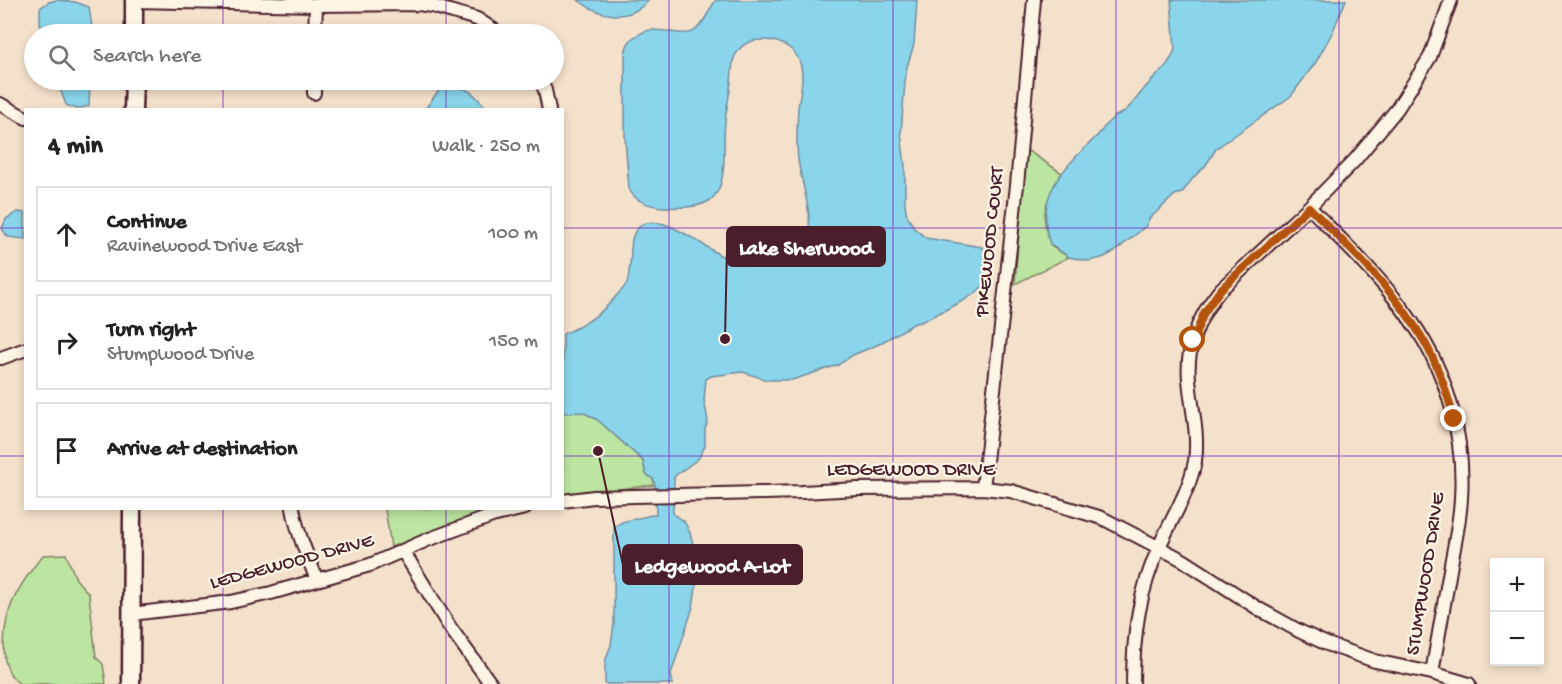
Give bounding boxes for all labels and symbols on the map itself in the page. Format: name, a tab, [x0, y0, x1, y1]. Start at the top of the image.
street label: PIKEWOOD COURT	[972, 165, 1010, 319]
callout: Lake Sherwood	[727, 227, 885, 266]
text: Lake Sherwood	[739, 238, 876, 263]
route start	[1179, 326, 1205, 352]
route end	[1440, 405, 1466, 431]
street label: LEDGEWOOD DRIVE	[827, 460, 997, 483]
street label: STUMPWOOD DRIVE	[1403, 490, 1451, 657]
street label: LEDGEWOOD DRIVE	[208, 530, 378, 596]
callout: Ledgewood A-Lot	[623, 545, 802, 584]
text: Ledgewood A-Lot	[634, 556, 792, 581]

